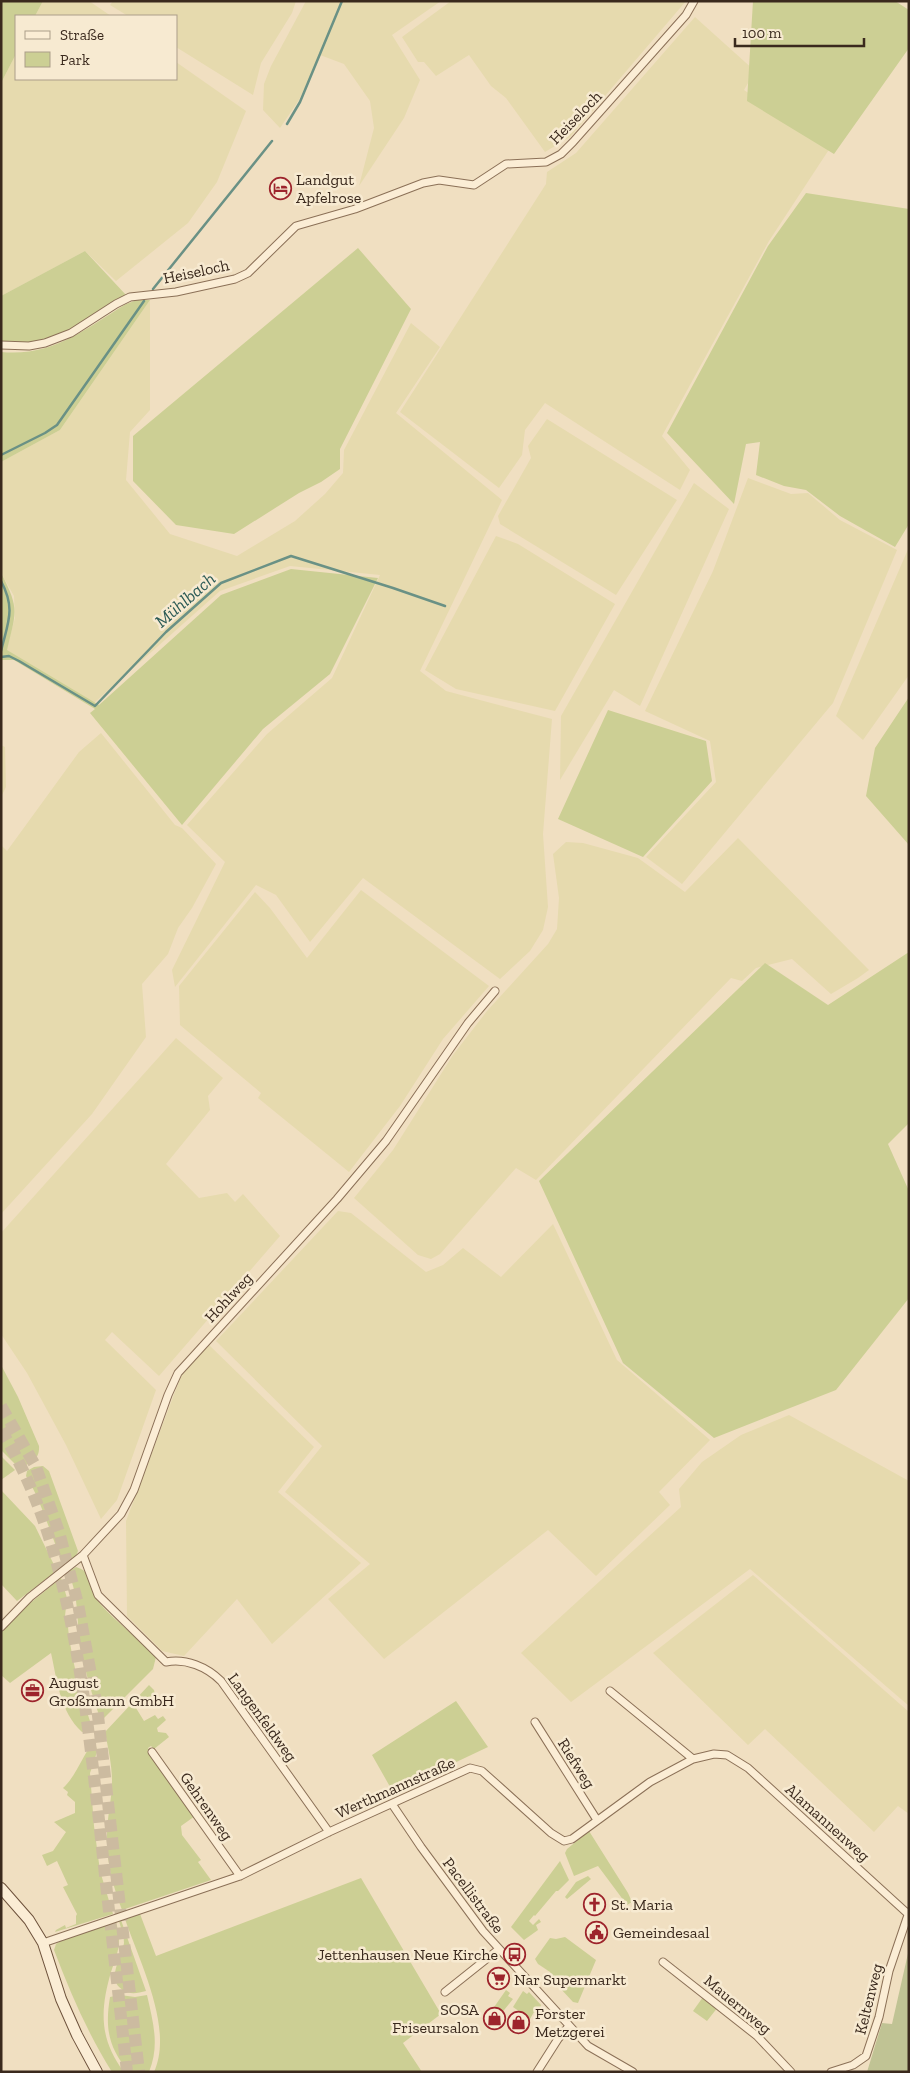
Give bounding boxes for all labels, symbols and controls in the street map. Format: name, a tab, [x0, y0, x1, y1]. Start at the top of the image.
legend	[15, 15, 178, 80]
scale bar	[735, 15, 864, 47]
text: 100 m	[742, 24, 781, 42]
text: Straße	[60, 26, 104, 44]
text: Park	[60, 51, 90, 69]
street label: Heiseloch	[545, 87, 606, 148]
place label: Landgut Apfelrose	[296, 170, 361, 207]
hotel icon: Landgut Apfelrose	[268, 176, 292, 200]
street label: Heiseloch	[161, 255, 231, 288]
water label: Mühlbach	[150, 568, 220, 632]
street label: Hohlweg	[200, 1268, 256, 1326]
street label: Langenfeldweg	[224, 1669, 301, 1765]
place label: August Großmann GmbH	[49, 1673, 174, 1710]
office icon: August Großmann GmbH	[21, 1679, 45, 1703]
street label: Riefweg	[554, 1735, 599, 1792]
street label: Werthmannstraße	[333, 1753, 458, 1822]
street label: Gehrenweg	[176, 1768, 237, 1844]
street label: Alamannenweg	[782, 1780, 874, 1865]
street label: Pacellistraße	[439, 1854, 508, 1937]
church icon: St. Maria	[583, 1892, 607, 1916]
place label: St. Maria	[611, 1895, 673, 1914]
public building icon: Gemeindesaal	[585, 1920, 609, 1944]
place label: Gemeindesaal	[613, 1923, 710, 1942]
bus stop icon: Jettenhausen Neue Kirche	[502, 1942, 526, 1966]
place label: Jettenhausen Neue Kirche	[318, 1945, 498, 1964]
street label: Keltenweg	[851, 1961, 887, 2037]
supermarket icon: Nar Supermarkt	[486, 1967, 510, 1991]
place label: Nar Supermarkt	[514, 1970, 626, 1989]
street label: Mauernweg	[700, 1971, 775, 2038]
place label: SOSA Friseursalon	[392, 2000, 480, 2037]
place label: Forster Metzgerei	[535, 2004, 605, 2041]
shop icon: SOSA Friseursalon	[483, 2006, 507, 2030]
shop icon: Forster Metzgerei	[507, 2010, 531, 2034]

